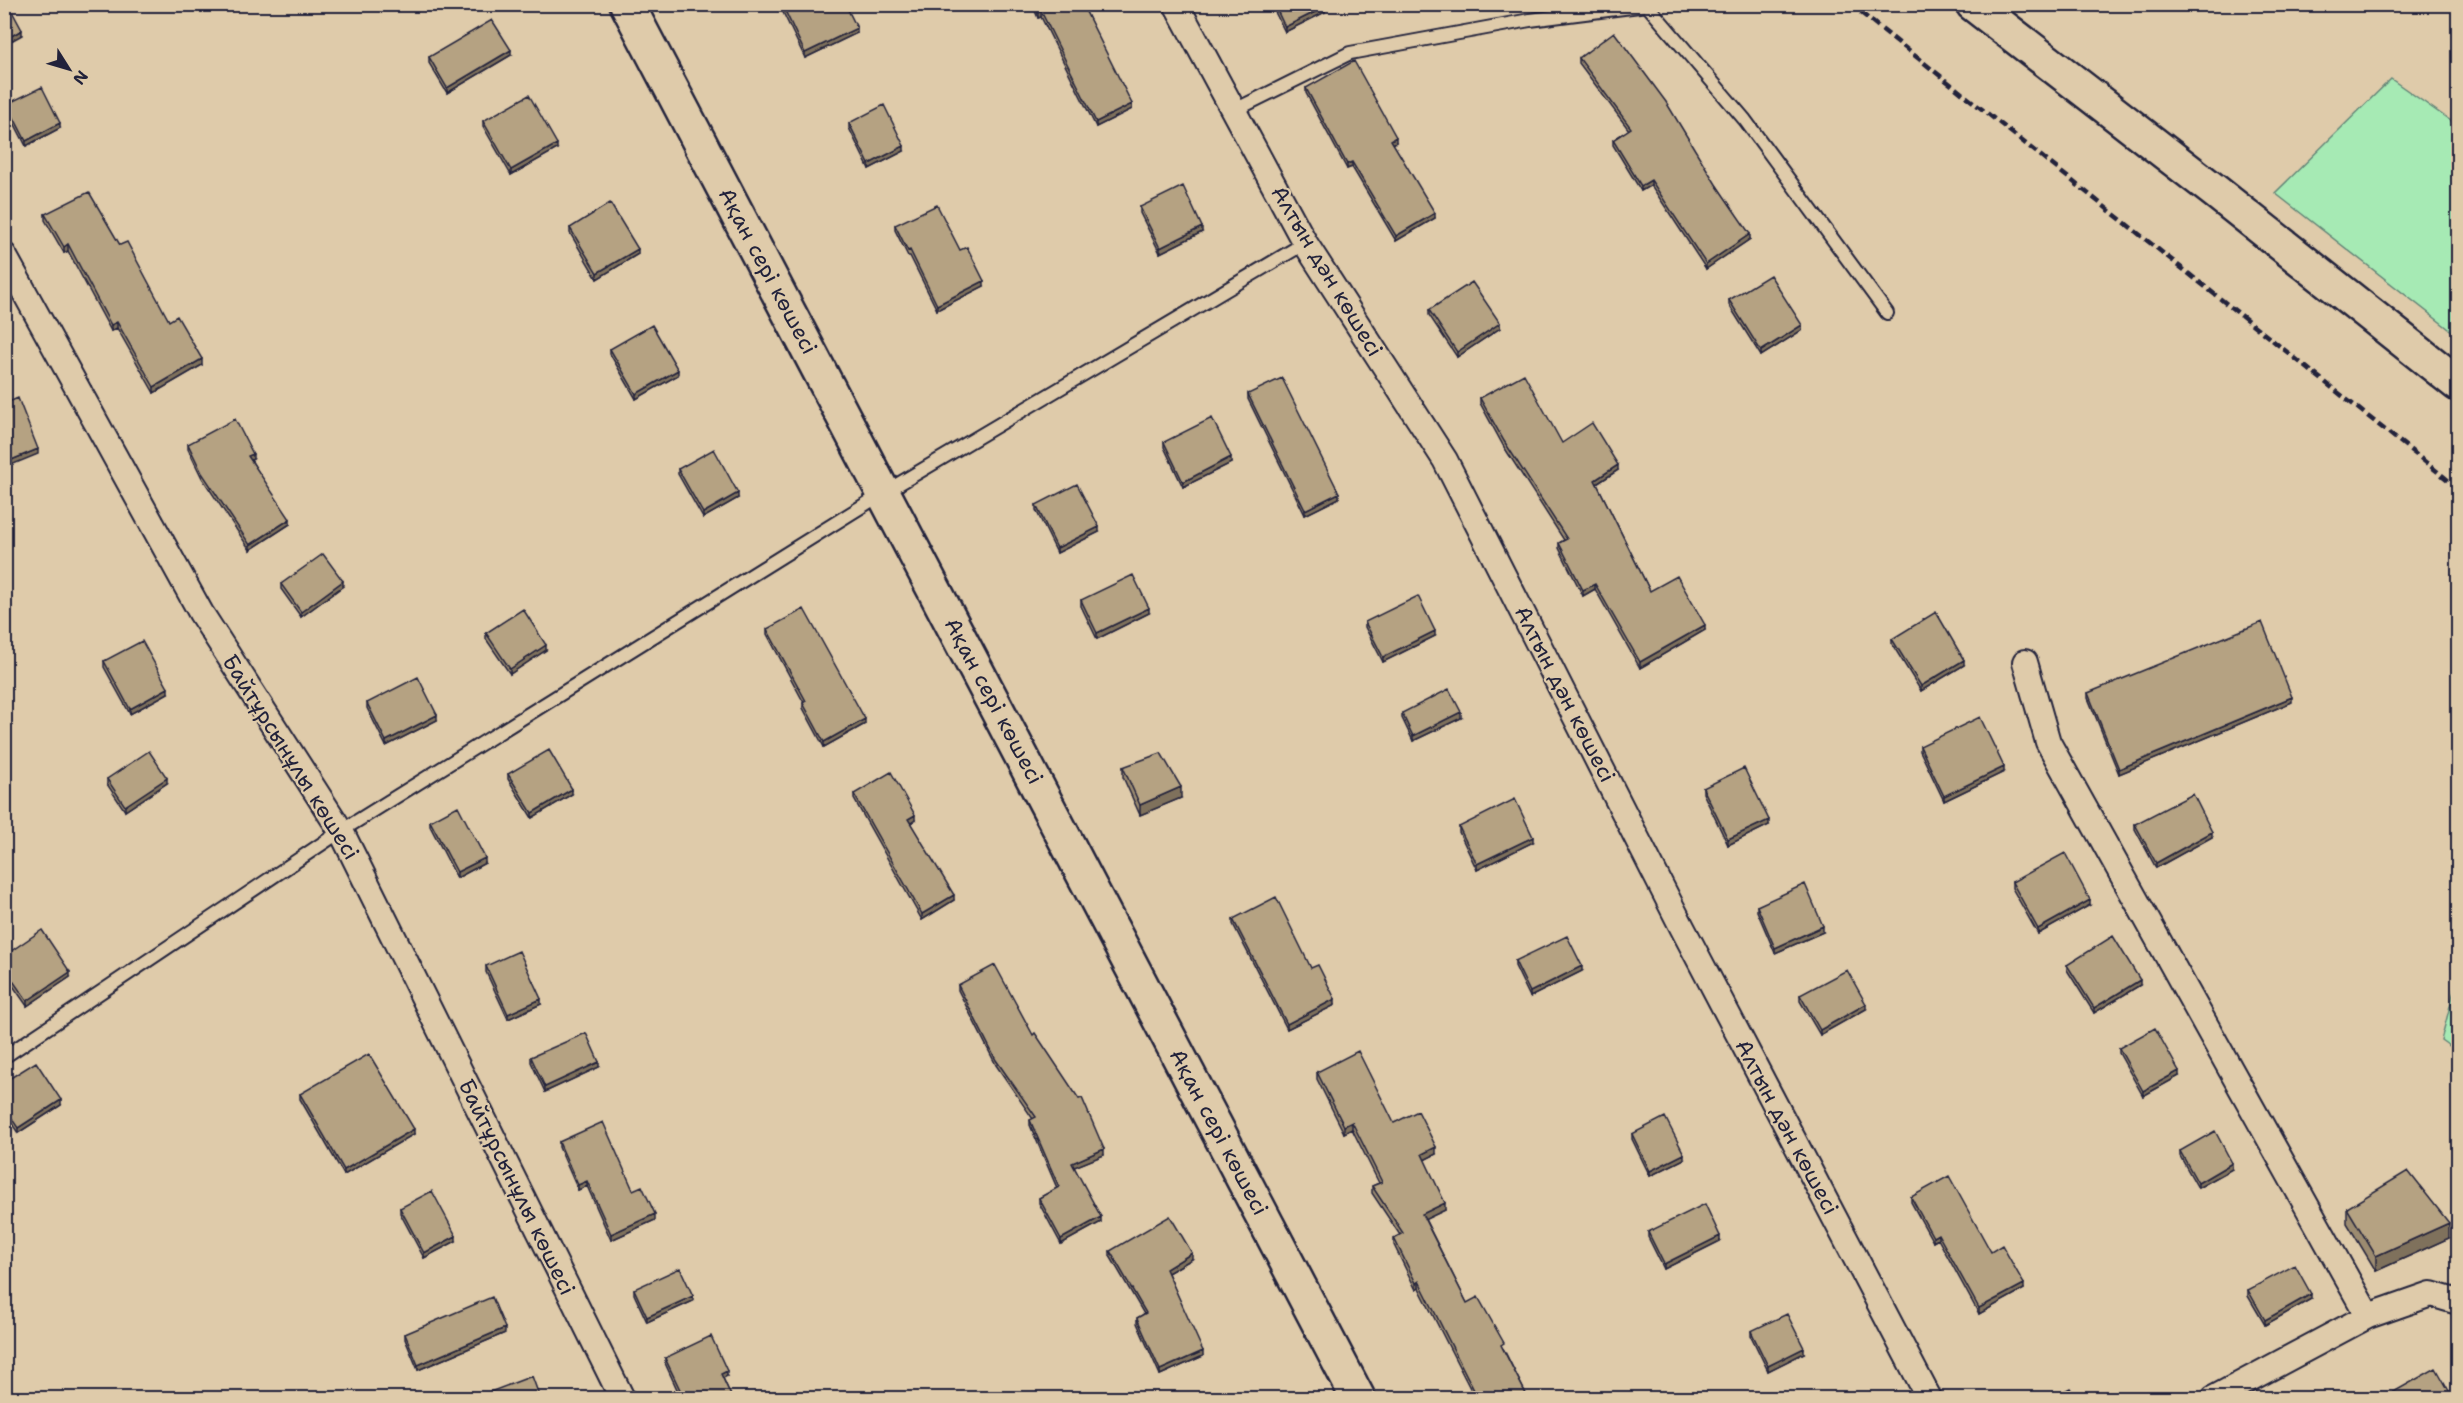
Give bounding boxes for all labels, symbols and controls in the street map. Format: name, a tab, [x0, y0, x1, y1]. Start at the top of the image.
north arrow	[39, 39, 99, 99]
text: N	[68, 66, 93, 89]
street label: Алтын дән көшесі	[1264, 180, 1390, 362]
street label: Ақан сері көшесі	[712, 183, 824, 359]
street label: Алтын дән көшесі	[1508, 601, 1622, 787]
street label: Ақан сері көшесі	[938, 613, 1050, 789]
street label: Байтұрсынұлы көшесі	[216, 649, 366, 865]
street label: Алтын дән көшесі	[1729, 1034, 1845, 1220]
street label: Ақан сері көшесі	[1163, 1044, 1275, 1220]
street label: Байтұрсынұлы көшесі	[452, 1074, 582, 1300]

